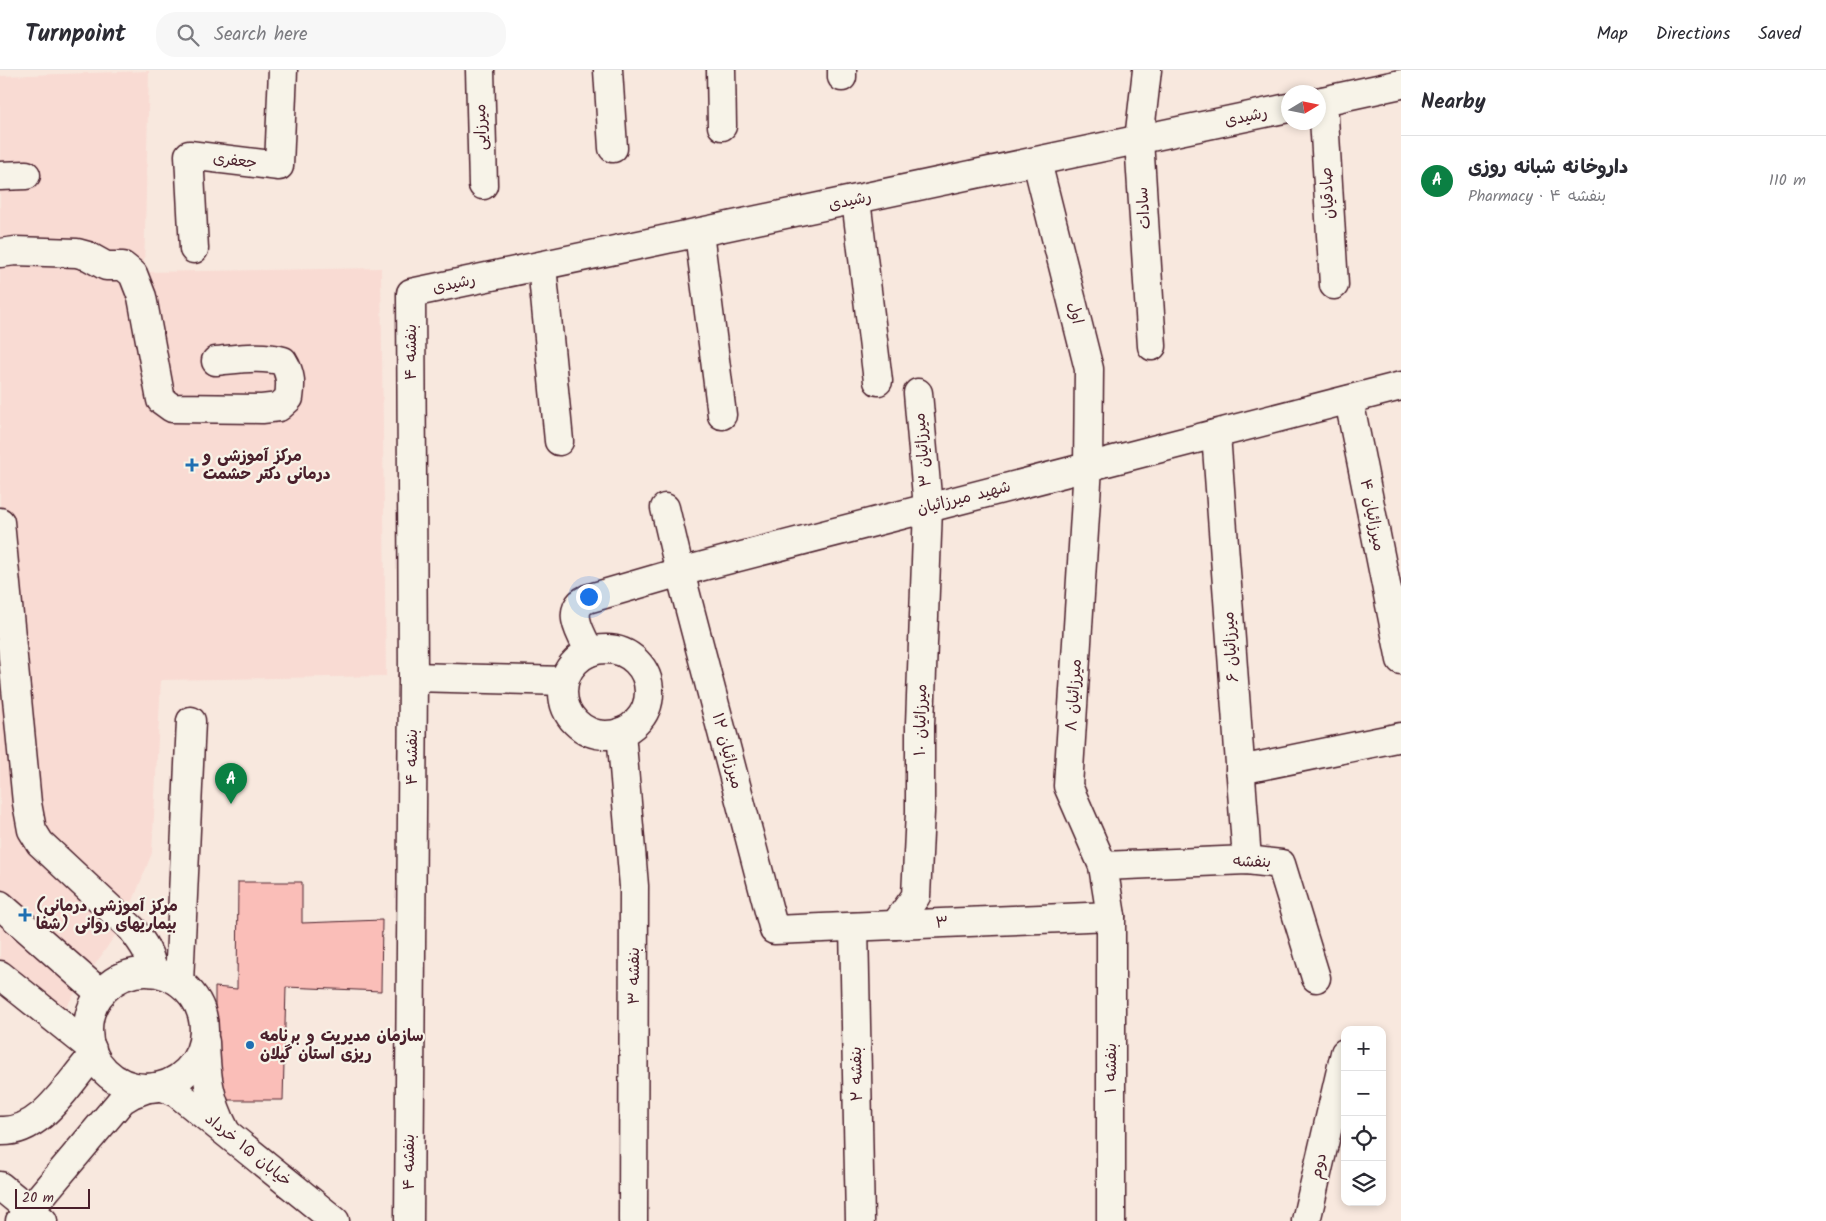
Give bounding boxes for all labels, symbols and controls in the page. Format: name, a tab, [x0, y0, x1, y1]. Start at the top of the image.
search box	[156, 12, 506, 57]
text: Turnpoint	[25, 15, 126, 54]
text: Search here	[214, 20, 308, 50]
text: Map	[1596, 20, 1628, 49]
text: Directions	[1656, 20, 1730, 49]
text: Saved	[1758, 20, 1801, 49]
icon: search	[174, 21, 202, 49]
north arrow	[1281, 85, 1326, 130]
text: Nearby	[1421, 86, 1486, 119]
street label: رشیدی	[1222, 100, 1270, 134]
street label: میرزایی	[468, 103, 494, 151]
street label: جعفری	[211, 146, 259, 176]
text: داروخانه شبانه روزی	[1468, 153, 1628, 183]
street label: صادقیان	[1314, 166, 1342, 220]
text: A	[1432, 168, 1442, 193]
text: 110 m	[1769, 168, 1806, 193]
street label: رشیدی	[826, 184, 874, 218]
text: Pharmacy · بنفشه ۴	[1468, 184, 1606, 209]
street label: سادات	[1130, 186, 1158, 230]
street label: رشیدی	[430, 267, 478, 301]
street label: اول	[1060, 299, 1090, 327]
street label: بنفشه ۴	[399, 324, 424, 380]
street label: میرزائیان ۳	[907, 412, 939, 488]
place label: مرکز آموزشی و ‌درمانی دکتر حشمت	[202, 444, 331, 487]
marker: مرکز آموزشی و ‌درمانی دکتر حشمت	[185, 458, 199, 472]
street label: شهید میرزائیان	[914, 474, 1014, 522]
street label: میرزائیان ۴	[1353, 477, 1391, 553]
your location	[576, 584, 602, 610]
street label: میرزائیان ۶	[1216, 611, 1246, 683]
street label: میرزائیان ۸	[1059, 658, 1089, 732]
street label: میرزائیان ۱۰	[908, 684, 934, 756]
street label: میرزائیان ۱۲	[705, 710, 749, 792]
street label: بنفشه ۴	[400, 729, 425, 785]
pin: A	[215, 763, 247, 804]
street label: بنفشه	[1233, 849, 1271, 875]
place label: (مرکز آموزشی درمانی بیماریهای روانی (شفا	[36, 894, 178, 937]
marker: (مرکز آموزشی درمانی بیماریهای روانی (شفا	[18, 908, 32, 922]
street label: ۳	[935, 910, 949, 936]
street label: بنفشه ۳	[622, 947, 647, 1005]
place label: سازمان مدیریت و برنامه ریزی استان گیلان	[260, 1024, 424, 1067]
map controls	[1341, 1026, 1386, 1206]
button: +	[1341, 1026, 1386, 1071]
marker: سازمان مدیریت و برنامه ریزی استان گیلان	[244, 1039, 256, 1051]
street label: بنفشه ۱	[1099, 1043, 1124, 1093]
street label: بنفشه ۲	[844, 1046, 870, 1102]
button: −	[1341, 1071, 1386, 1116]
street label: خیابان ۱۵ خرداد	[199, 1107, 297, 1193]
button: locate	[1341, 1116, 1386, 1161]
street label: بنفشه ۴	[397, 1134, 422, 1190]
street label: دوم	[1304, 1151, 1334, 1181]
button: layers	[1341, 1161, 1386, 1206]
scale bar	[15, 1186, 90, 1209]
text: 20 m	[22, 1187, 54, 1209]

